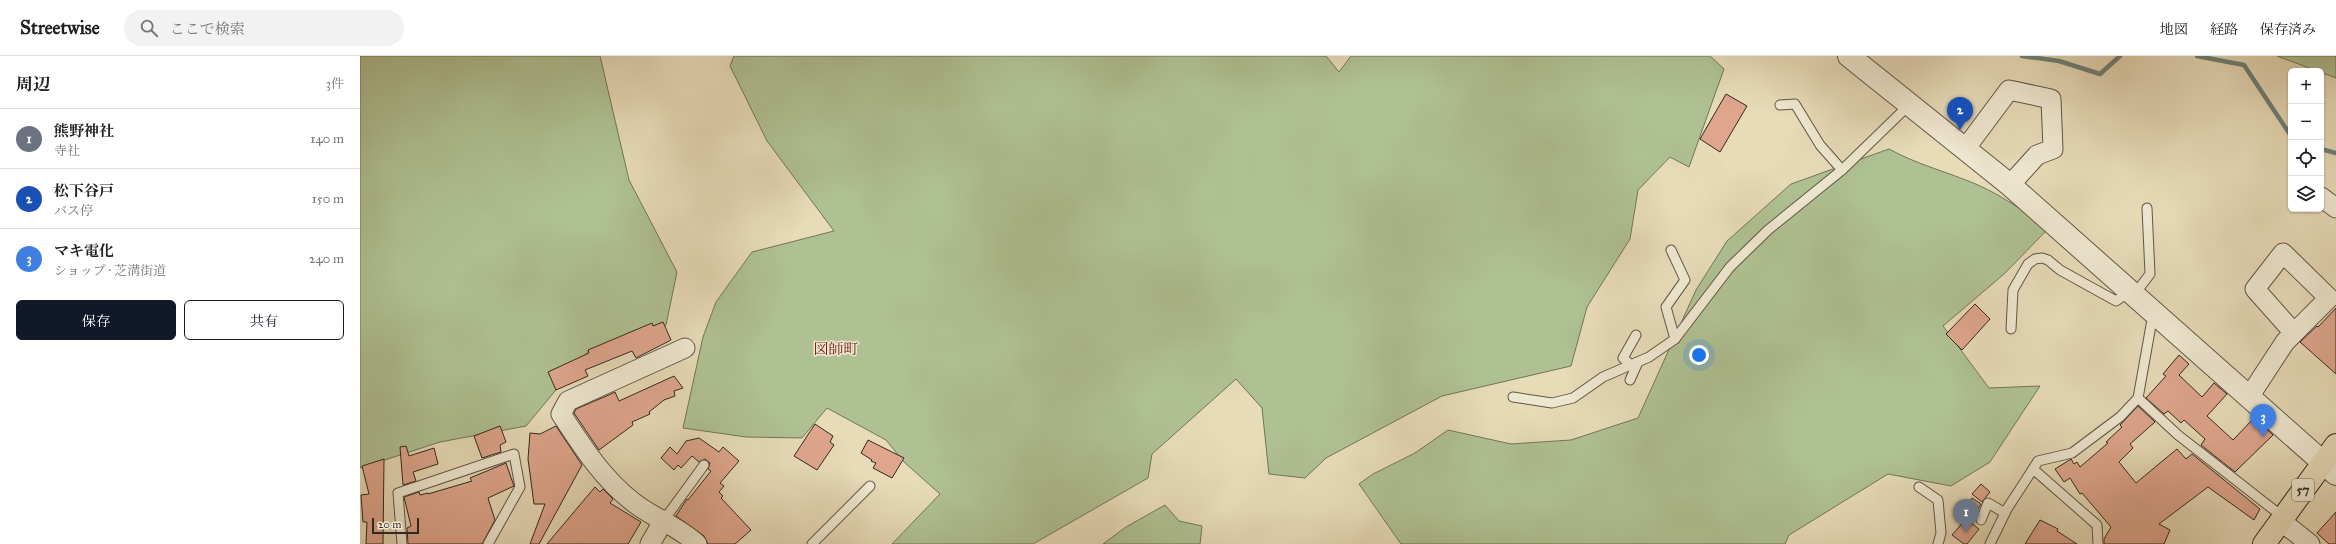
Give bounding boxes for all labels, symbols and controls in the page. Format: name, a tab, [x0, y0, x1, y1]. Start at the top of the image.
search box	[124, 10, 404, 46]
text: Streetwise	[20, 16, 100, 39]
icon: search	[138, 17, 160, 39]
text: ここで検索	[170, 20, 245, 38]
text: 地図	[2160, 21, 2188, 38]
text: 経路	[2210, 21, 2238, 38]
text: 保存済み	[2260, 21, 2316, 38]
map controls	[2288, 68, 2324, 212]
button: +	[2288, 68, 2324, 104]
text: 周辺	[16, 74, 50, 95]
text: 3件	[326, 76, 344, 92]
pin: 2	[1947, 97, 1973, 130]
button: −	[2288, 104, 2324, 140]
text: 熊野神社	[54, 122, 114, 140]
text: 1	[26, 131, 32, 147]
text: 140 m	[310, 131, 344, 147]
button: locate	[2288, 140, 2324, 176]
text: 寺社	[54, 143, 80, 159]
button: layers	[2288, 176, 2324, 212]
text: 松下谷戸	[54, 182, 114, 200]
text: 2	[26, 191, 32, 207]
text: 150 m	[312, 191, 344, 207]
text: バス停	[54, 203, 93, 219]
text: マキ電化	[54, 242, 114, 260]
text: 3	[26, 251, 32, 267]
text: 240 m	[309, 251, 344, 267]
text: ショップ · 芝溝街道	[54, 263, 166, 279]
button: 保存	[16, 300, 176, 340]
button: 共有	[184, 300, 344, 340]
district label: 図師町	[813, 340, 859, 358]
your location	[1689, 345, 1709, 365]
pin: 3	[2250, 404, 2276, 437]
road number: 57	[2292, 479, 2314, 501]
pin: 1	[1953, 499, 1979, 532]
scale bar	[372, 516, 419, 535]
text: 20 m	[378, 518, 401, 531]

